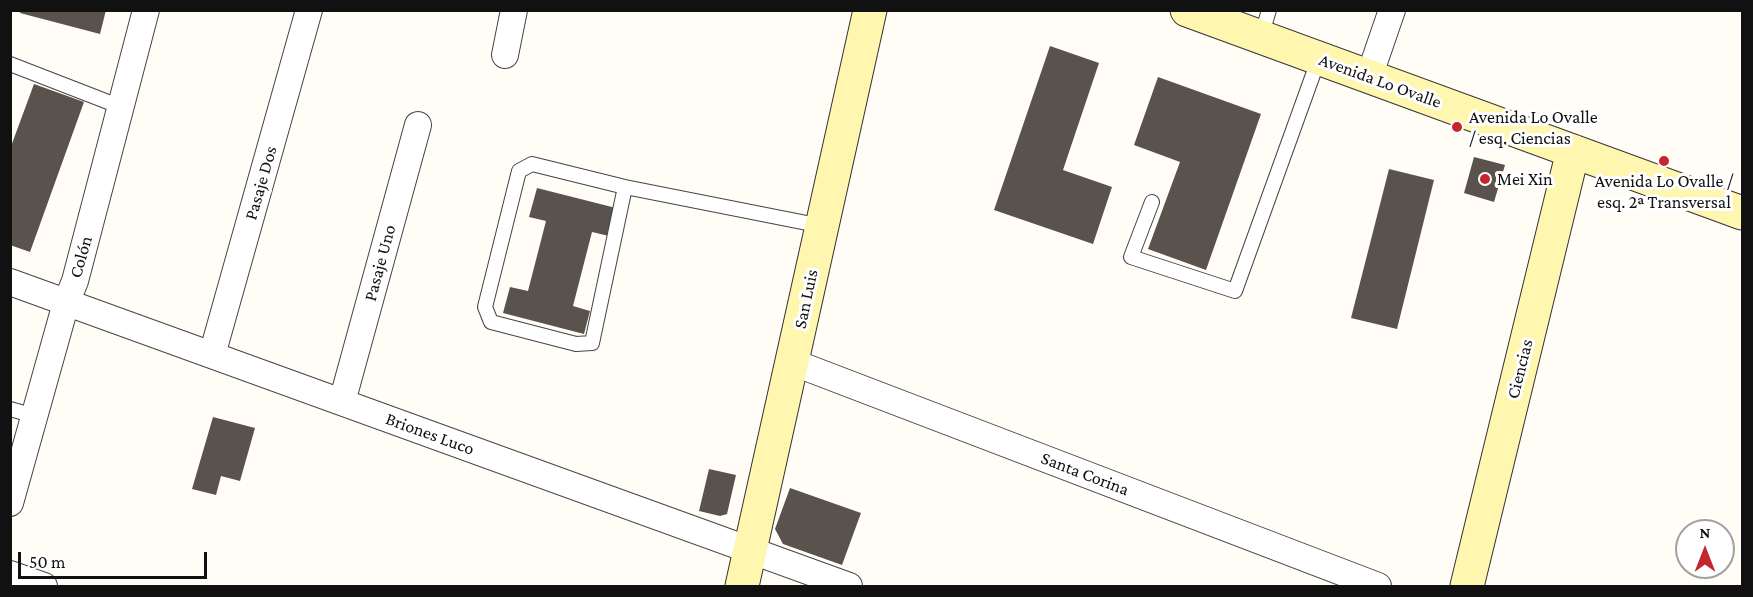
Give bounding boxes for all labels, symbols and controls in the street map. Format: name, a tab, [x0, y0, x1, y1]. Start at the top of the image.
street label: Avenida Lo Ovalle	[1316, 49, 1444, 113]
place label: Avenida Lo Ovalle / esq. Ciencias	[1469, 106, 1598, 148]
marker: Avenida Lo Ovalle / esq. Ciencias	[1450, 120, 1464, 134]
street label: Pasaje Dos	[240, 143, 282, 223]
marker: Avenida Lo Ovalle / esq. 2ª Transversal	[1657, 154, 1671, 168]
place label: Mei Xin	[1497, 168, 1553, 190]
place label: Avenida Lo Ovalle / esq. 2ª Transversal	[1595, 170, 1733, 213]
marker: Mei Xin	[1478, 172, 1492, 186]
street label: Pasaje Uno	[359, 222, 401, 304]
street label: Colón	[65, 233, 97, 281]
street label: San Luis	[789, 267, 823, 331]
street label: Ciencias	[1502, 337, 1538, 401]
street label: Briones Luco	[383, 408, 477, 460]
street label: Santa Corina	[1038, 447, 1132, 501]
north arrow	[1675, 519, 1735, 579]
text: N	[1700, 524, 1710, 541]
scale bar	[21, 540, 210, 578]
text: 50 m	[29, 552, 66, 572]

